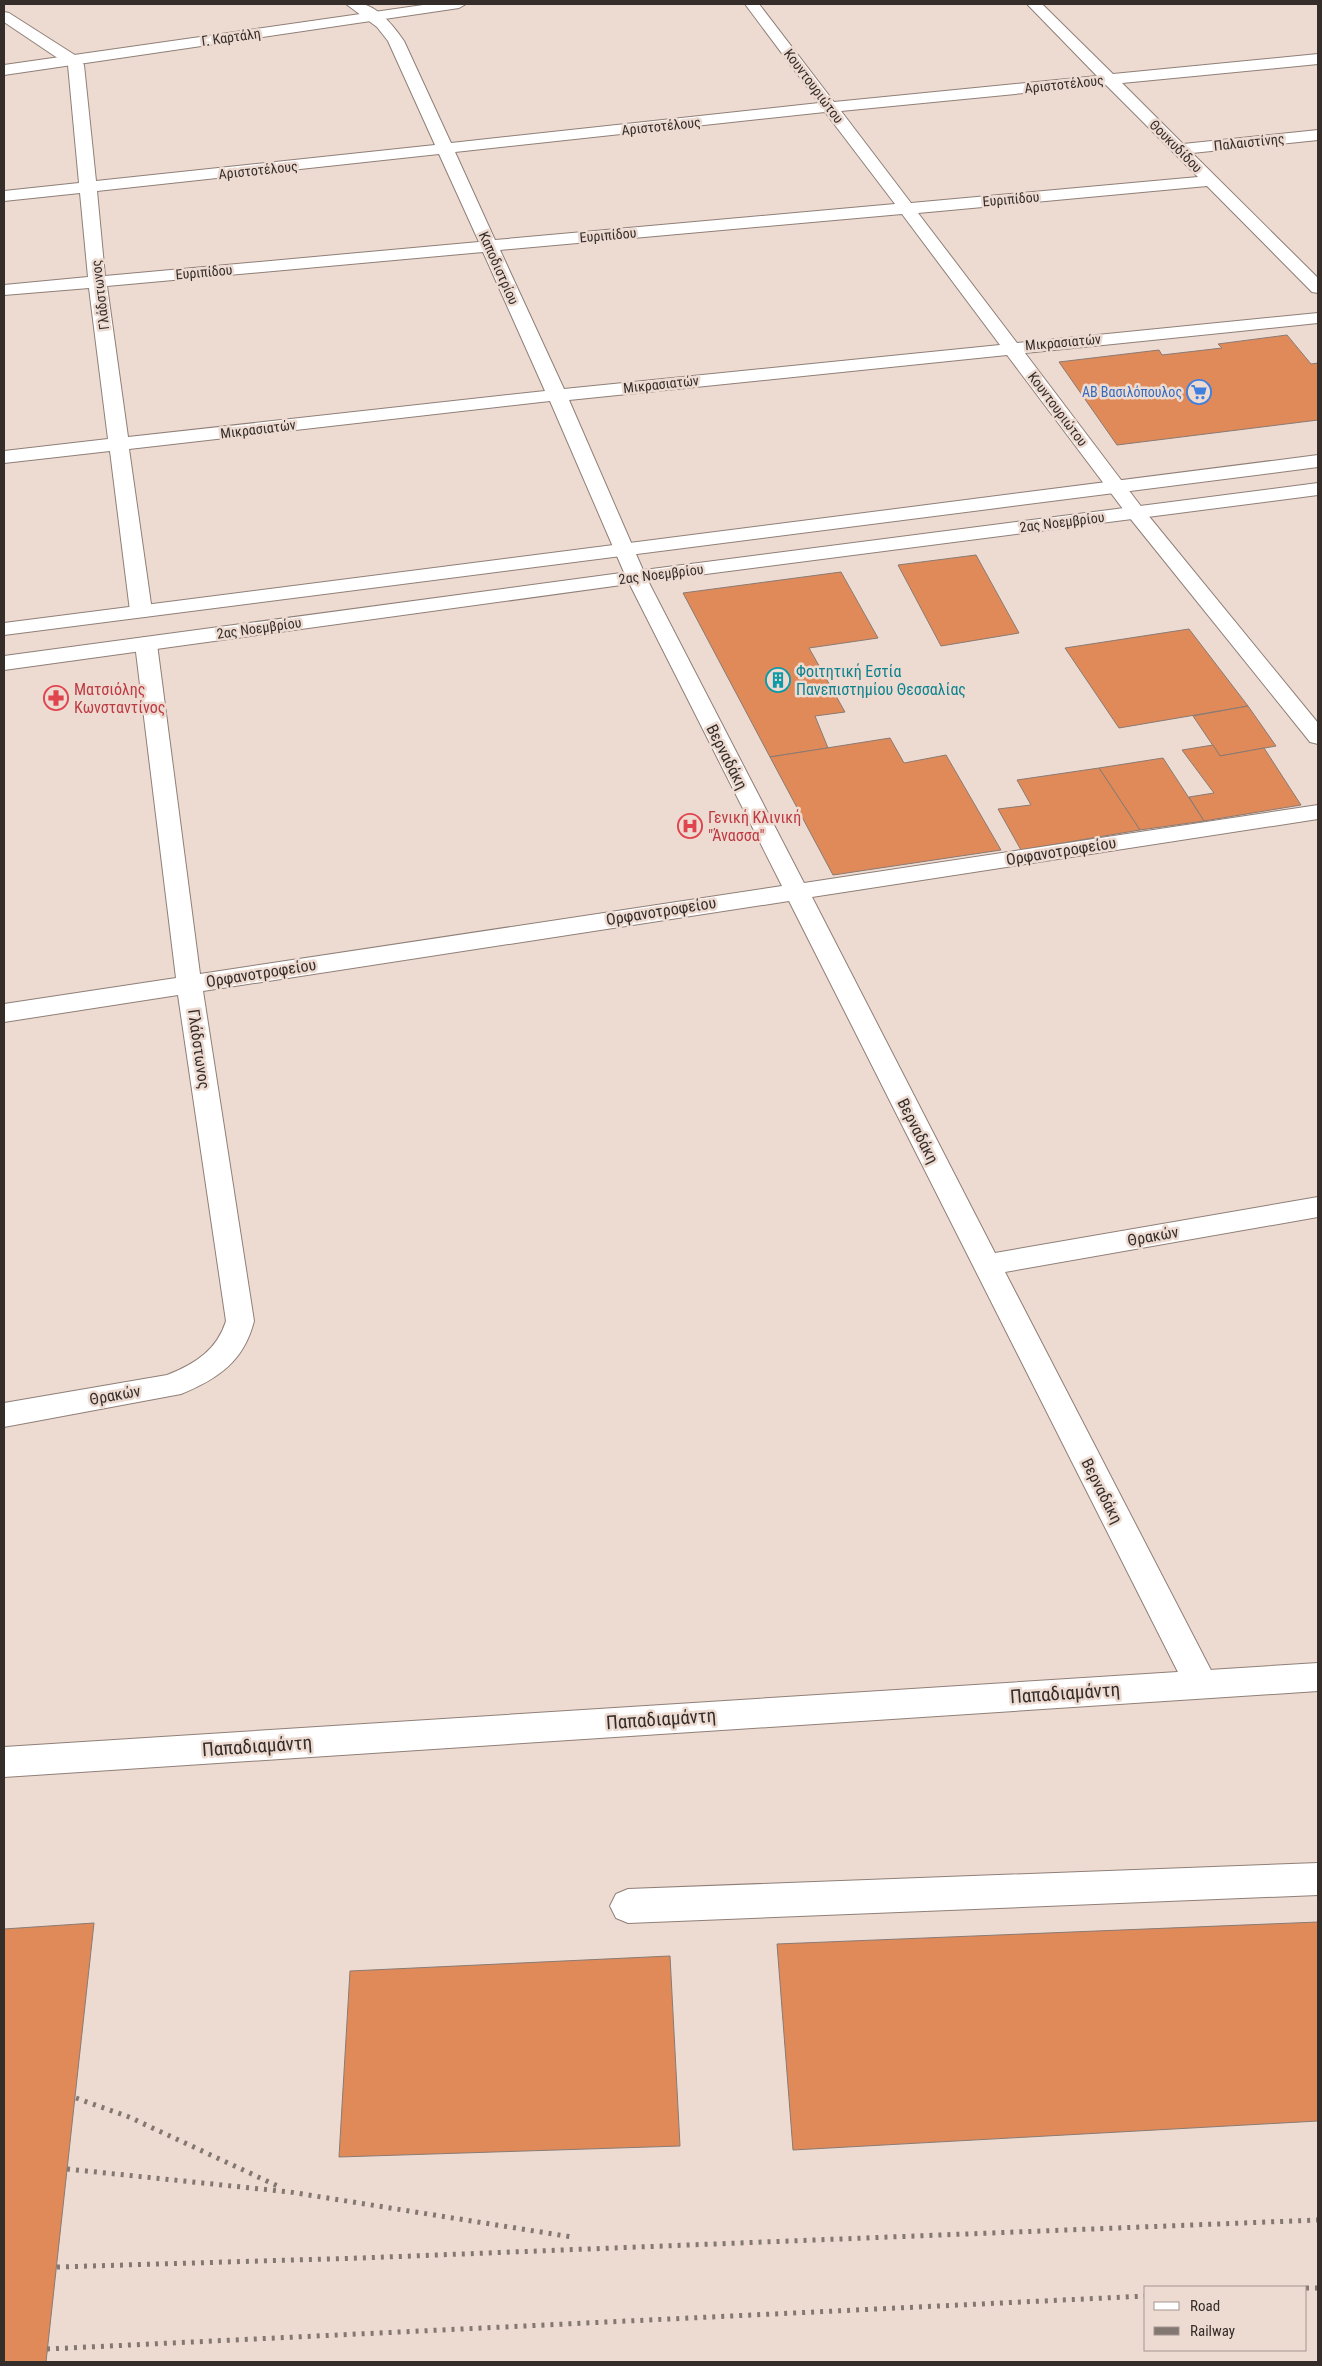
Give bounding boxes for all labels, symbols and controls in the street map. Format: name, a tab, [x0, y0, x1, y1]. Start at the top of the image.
street label: Γ. Καρτάλη	[201, 25, 261, 49]
street label: Κουντουριώτου	[781, 46, 847, 126]
street label: Αριστοτέλους	[1024, 72, 1104, 96]
street label: Αριστοτέλους	[621, 114, 701, 138]
street label: Θουκυδίδου	[1146, 116, 1206, 176]
street label: Παλαιστίνης	[1213, 130, 1285, 154]
street label: Αριστοτέλους	[218, 158, 298, 182]
street label: Ευριπίδου	[982, 189, 1040, 209]
street label: Ευριπίδου	[579, 225, 637, 245]
street label: Καποδιστρίου	[476, 229, 522, 307]
street label: Γλάδστωνος	[88, 259, 112, 331]
street label: Ευριπίδου	[175, 262, 233, 282]
street label: Μικρασιατών	[1024, 331, 1102, 353]
street label: Κουντουριώτου	[1025, 369, 1091, 449]
street label: Μικρασιατών	[622, 372, 700, 396]
supermarket icon: ΑΒ Βασιλόπουλος	[1186, 379, 1212, 405]
place label: ΑΒ Βασιλόπουλος	[1082, 384, 1182, 400]
street label: Μικρασιατών	[219, 416, 297, 442]
street label: 2ας Νοεμβρίου	[1019, 509, 1105, 535]
street label: 2ας Νοεμβρίου	[618, 561, 704, 587]
street label: 2ας Νοεμβρίου	[216, 614, 303, 642]
place label: Φοιτητική Εστία Πανεπιστημίου Θεσσαλίας	[796, 662, 966, 699]
building icon: Φοιτητική Εστία Πανεπιστημίου Θεσσαλίας	[765, 667, 791, 693]
place label: Ματσιόλης Κωνσταντίνος	[74, 680, 165, 717]
pharmacy icon: Ματσιόλης Κωνσταντίνος	[43, 685, 69, 711]
street label: Βερναδάκη	[703, 721, 751, 793]
place label: Γενική Κλινική "Άνασσα"	[708, 808, 801, 845]
hospital icon: Γενική Κλινική "Άνασσα"	[677, 813, 703, 839]
street label: Ορφανοτροφείου	[1005, 833, 1117, 869]
street label: Ορφανοτροφείου	[605, 893, 717, 929]
street label: Ορφανοτροφείου	[205, 955, 317, 991]
street label: Γλάδστωνος	[184, 1008, 214, 1090]
street label: Βερναδάκη	[894, 1095, 942, 1167]
street label: Θρακών	[1126, 1222, 1180, 1250]
street label: Θρακών	[88, 1381, 142, 1409]
street label: Βερναδάκη	[1078, 1455, 1126, 1527]
street label: Παπαδιαμάντη	[1009, 1678, 1121, 1708]
street label: Παπαδιαμάντη	[605, 1704, 717, 1734]
street label: Παπαδιαμάντη	[201, 1731, 313, 1761]
legend	[1144, 2286, 1307, 2351]
text: Road	[1190, 2297, 1220, 2315]
text: Railway	[1190, 2322, 1235, 2340]

